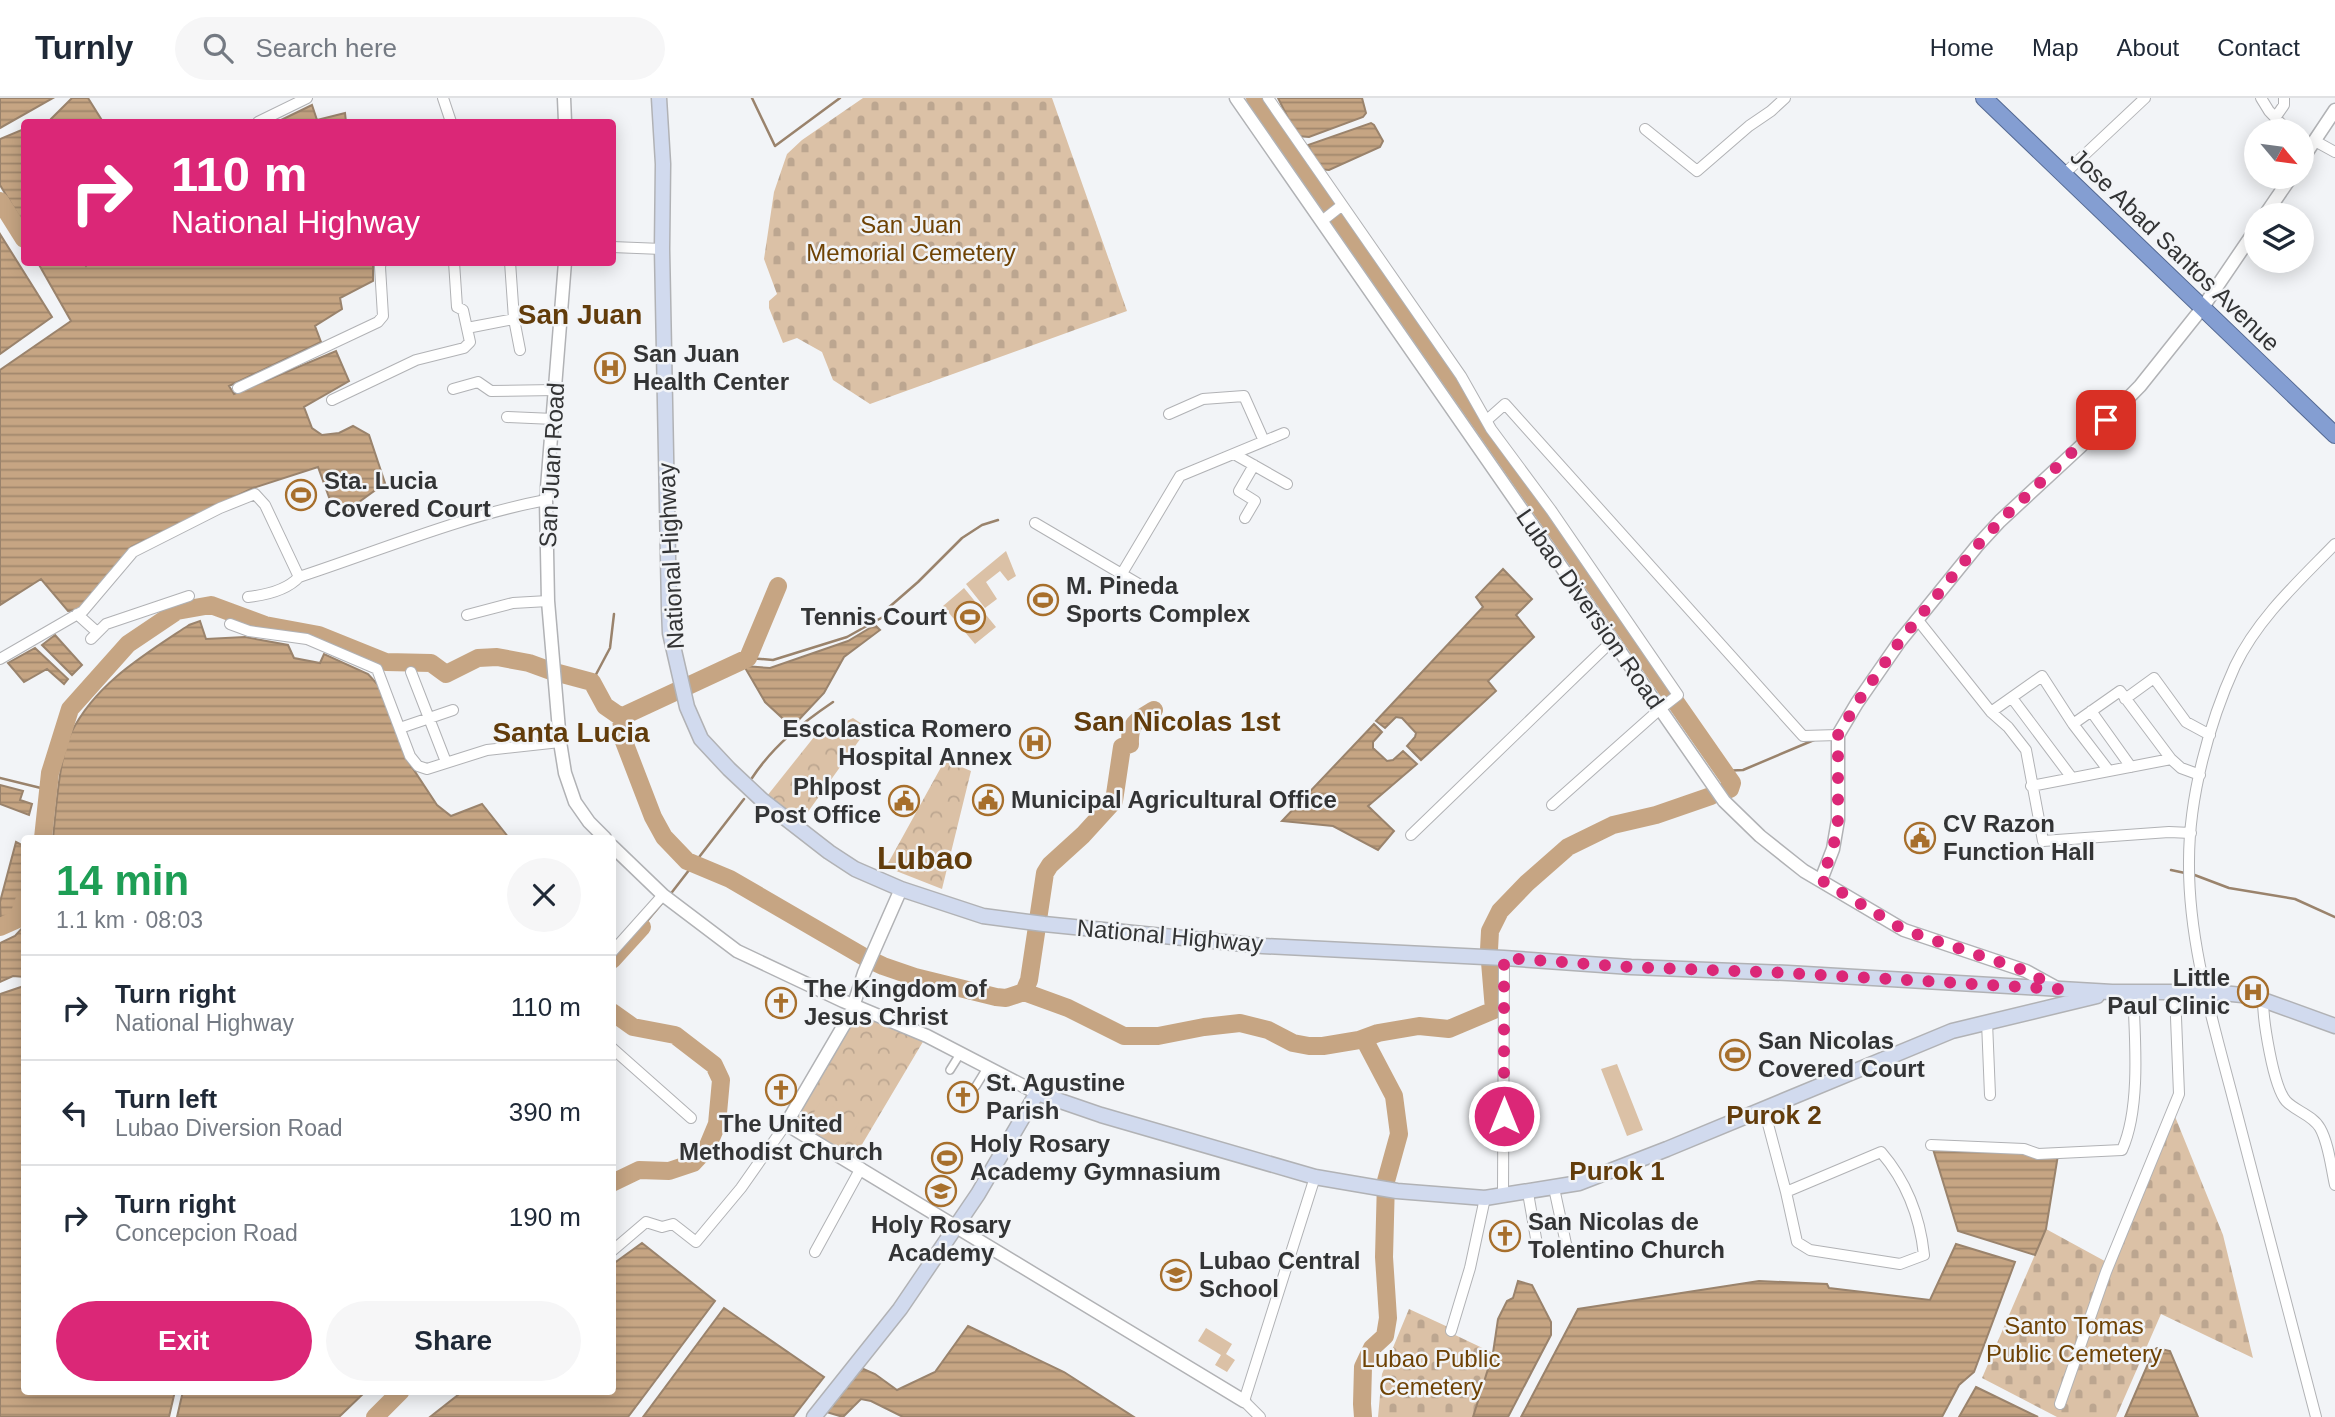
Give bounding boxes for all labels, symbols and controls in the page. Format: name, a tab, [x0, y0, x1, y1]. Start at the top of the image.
search box	[175, 17, 665, 80]
text: Turnly	[35, 29, 133, 66]
icon: search	[199, 29, 237, 67]
text: Search here	[255, 33, 397, 63]
text: Home	[1930, 34, 1994, 61]
text: Map	[2032, 34, 2079, 61]
text: About	[2117, 34, 2179, 61]
text: Contact	[2217, 34, 2300, 61]
north arrow	[2244, 119, 2314, 189]
map controls	[2244, 119, 2314, 273]
street label: Jose Abad Santos Avenue	[2065, 143, 2285, 357]
icon: right	[56, 147, 147, 238]
text: 110 m	[171, 147, 307, 201]
button: layers	[2244, 203, 2314, 273]
text: National Highway	[171, 204, 420, 240]
park label: San Juan Memorial Cemetery	[806, 211, 1016, 266]
district label: San Juan	[518, 299, 642, 330]
place label: San Juan Health Center	[633, 340, 789, 395]
hospital icon: San Juan Health Center	[593, 351, 627, 385]
street label: San Juan Road	[534, 382, 569, 548]
pin	[2076, 390, 2136, 450]
icon: arrive	[2087, 401, 2125, 439]
street label: National Highway	[652, 462, 689, 650]
place label: Sta. Lucia Covered Court	[324, 467, 491, 522]
sports icon: Sta. Lucia Covered Court	[284, 478, 318, 512]
street label: Lubao Diversion Road	[1511, 504, 1670, 714]
place label: M. Pineda Sports Complex	[1066, 572, 1251, 627]
sports icon: M. Pineda Sports Complex	[1026, 583, 1060, 617]
sports icon: Tennis Court	[953, 600, 987, 634]
place label: Tennis Court	[801, 603, 947, 630]
district label: San Nicolas 1st	[1074, 706, 1280, 737]
place label: Escolastica Romero Hospital Annex	[783, 715, 1013, 770]
district label: Santa Lucia	[492, 717, 650, 748]
hospital icon: Escolastica Romero Hospital Annex	[1018, 726, 1052, 760]
place label: Phlpost Post Office	[754, 773, 881, 828]
public building icon: Municipal Agricultural Office	[971, 783, 1005, 817]
public building icon: Phlpost Post Office	[887, 784, 921, 818]
place label: Municipal Agricultural Office	[1011, 786, 1337, 813]
place label: CV Razon Function Hall	[1943, 810, 2095, 865]
public building icon: CV Razon Function Hall	[1903, 821, 1937, 855]
district label: Lubao	[877, 840, 973, 876]
text: 14 min	[56, 857, 189, 904]
button: close	[507, 858, 581, 932]
text: 1.1 km · 08:03	[56, 907, 203, 933]
street label: National Highway	[1076, 914, 1264, 957]
place label: Little Paul Clinic	[2107, 964, 2230, 1019]
place label: The Kingdom of Jesus Christ	[804, 975, 988, 1030]
hospital icon: Little Paul Clinic	[2236, 975, 2270, 1009]
text: Turn right	[115, 979, 236, 1009]
church icon: The Kingdom of Jesus Christ	[764, 986, 798, 1020]
icon: right	[56, 989, 94, 1027]
text: 110 m	[511, 992, 581, 1022]
text: National Highway	[115, 1010, 294, 1036]
place label: San Nicolas Covered Court	[1758, 1027, 1925, 1082]
sports icon: San Nicolas Covered Court	[1718, 1038, 1752, 1072]
place label: St. Agustine Parish	[986, 1069, 1125, 1124]
church icon: The United Methodist Church	[764, 1073, 798, 1107]
position arrow	[1467, 1079, 1541, 1153]
church icon: St. Agustine Parish	[946, 1080, 980, 1114]
text: Turn left	[115, 1084, 217, 1114]
icon: left	[56, 1094, 94, 1132]
text: 390 m	[509, 1097, 581, 1127]
district label: Purok 2	[1726, 1100, 1822, 1130]
place label: The United Methodist Church	[679, 1110, 883, 1165]
text: Lubao Diversion Road	[115, 1115, 343, 1141]
place label: Holy Rosary Academy Gymnasium	[970, 1130, 1221, 1185]
sports icon: Holy Rosary Academy Gymnasium	[930, 1141, 964, 1175]
district label: Purok 1	[1569, 1156, 1665, 1186]
school or university icon: Holy Rosary Academy	[924, 1174, 958, 1208]
text: Turn right	[115, 1189, 236, 1219]
icon: right	[56, 1199, 94, 1237]
text: 190 m	[509, 1202, 581, 1232]
place label: San Nicolas de Tolentino Church	[1528, 1208, 1725, 1263]
place label: Holy Rosary Academy	[871, 1211, 1012, 1266]
church icon: San Nicolas de Tolentino Church	[1488, 1219, 1522, 1253]
text: Concepcion Road	[115, 1220, 298, 1246]
place label: Lubao Central School	[1199, 1247, 1360, 1302]
school or university icon: Lubao Central School	[1159, 1258, 1193, 1292]
button: Exit	[56, 1301, 312, 1381]
button: Share	[326, 1301, 581, 1381]
park label: Santo Tomas Public Cemetery	[1986, 1312, 2162, 1367]
park label: Lubao Public Cemetery	[1362, 1345, 1500, 1400]

